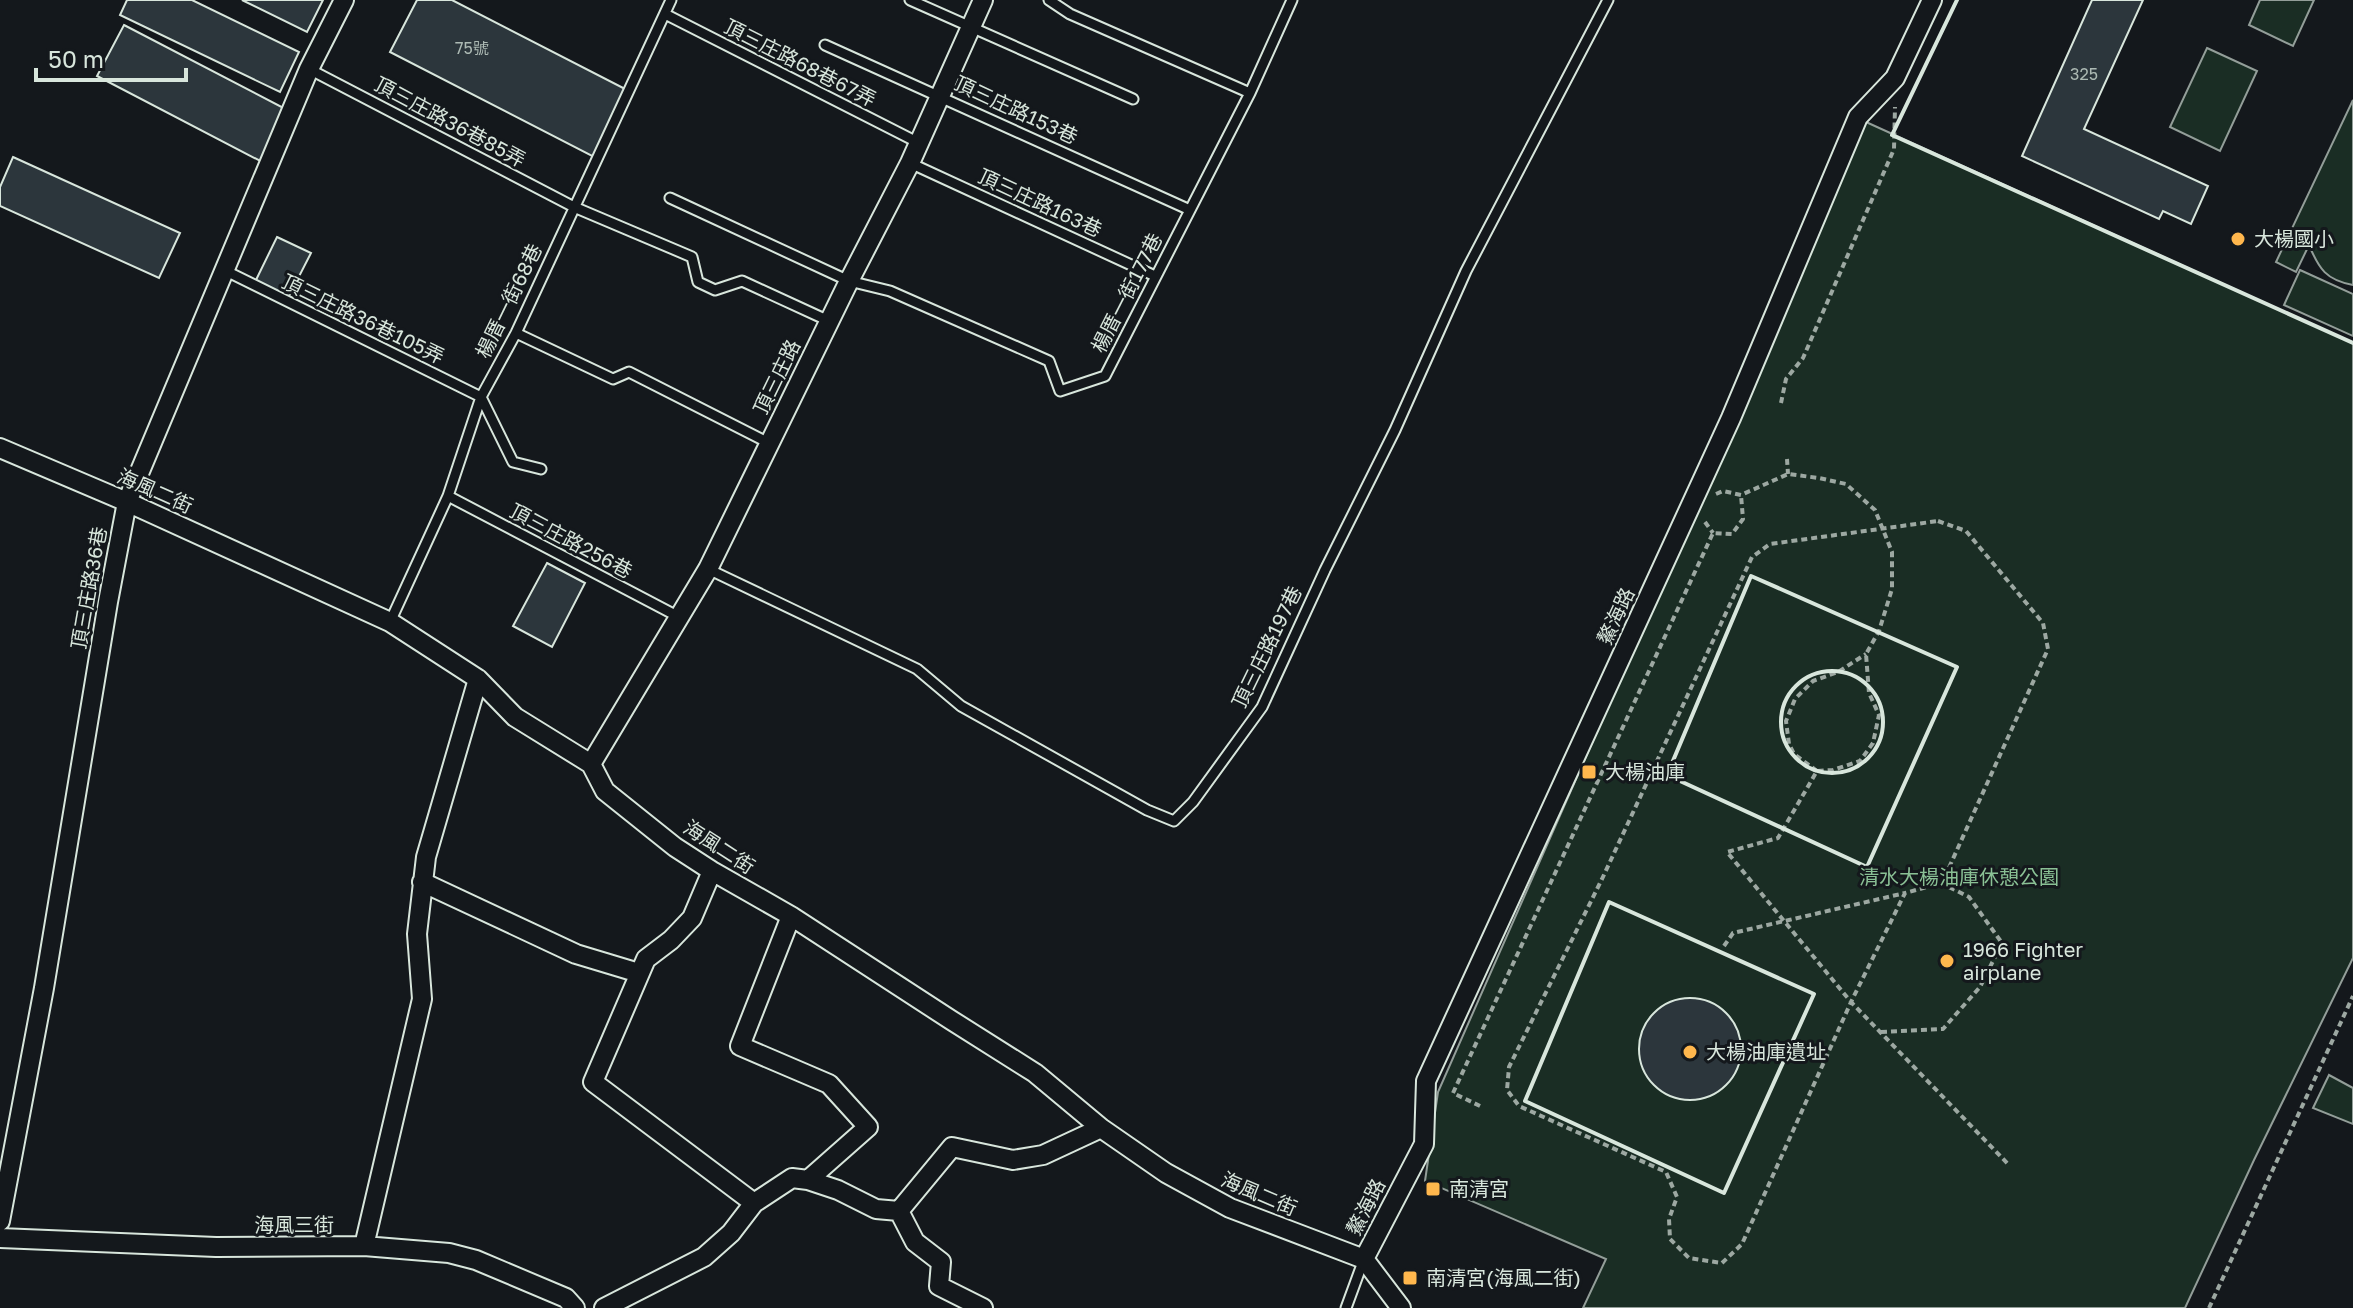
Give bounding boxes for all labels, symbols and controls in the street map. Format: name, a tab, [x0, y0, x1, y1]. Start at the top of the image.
street label: 頂三庄路68巷67弄	[721, 14, 880, 111]
scale bar	[36, 32, 186, 82]
house number: 75號	[455, 38, 489, 58]
text: 50 m	[48, 44, 104, 73]
house number: 325	[2070, 64, 2098, 84]
street label: 頂三庄路153巷	[951, 70, 1082, 148]
street label: 頂三庄路36巷85弄	[371, 71, 530, 171]
street label: 頂三庄路163巷	[975, 163, 1106, 241]
place label: 大楊國小	[2254, 226, 2334, 250]
street label: 楊厝一街177巷	[1086, 229, 1167, 356]
marker: 大楊國小	[2229, 230, 2247, 248]
street label: 楊厝一街68巷	[470, 239, 546, 362]
street label: 頂三庄路36巷105弄	[278, 268, 448, 368]
street label: 頂三庄路	[748, 335, 804, 418]
street label: 海風二街	[114, 463, 197, 517]
street label: 頂三庄路256巷	[506, 498, 637, 582]
street label: 頂三庄路36巷	[65, 525, 111, 651]
street label: 頂三庄路197巷	[1226, 582, 1306, 711]
street label: 鰲海路	[1592, 583, 1639, 648]
place label: 大楊油庫	[1605, 759, 1685, 783]
marker: 大楊油庫	[1580, 763, 1598, 781]
street label: 海風二街	[679, 814, 760, 878]
park label: 清水大楊油庫休憩公園	[1859, 864, 2059, 888]
place label: 1966 Fighter airplane	[1963, 937, 2083, 984]
marker: 1966 Fighter airplane	[1938, 952, 1956, 970]
place label: 大楊油庫遺址	[1706, 1039, 1826, 1063]
marker: 大楊油庫遺址	[1681, 1043, 1699, 1061]
street label: 海風二街	[1218, 1166, 1301, 1220]
street label: 鰲海路	[1341, 1174, 1389, 1239]
place label: 南清宮	[1449, 1176, 1509, 1200]
marker: 南清宮	[1424, 1180, 1442, 1198]
street label: 海風三街	[254, 1212, 334, 1236]
place label: 南清宮(海風二街)	[1426, 1265, 1581, 1289]
marker: 南清宮(海風二街)	[1401, 1269, 1419, 1287]

